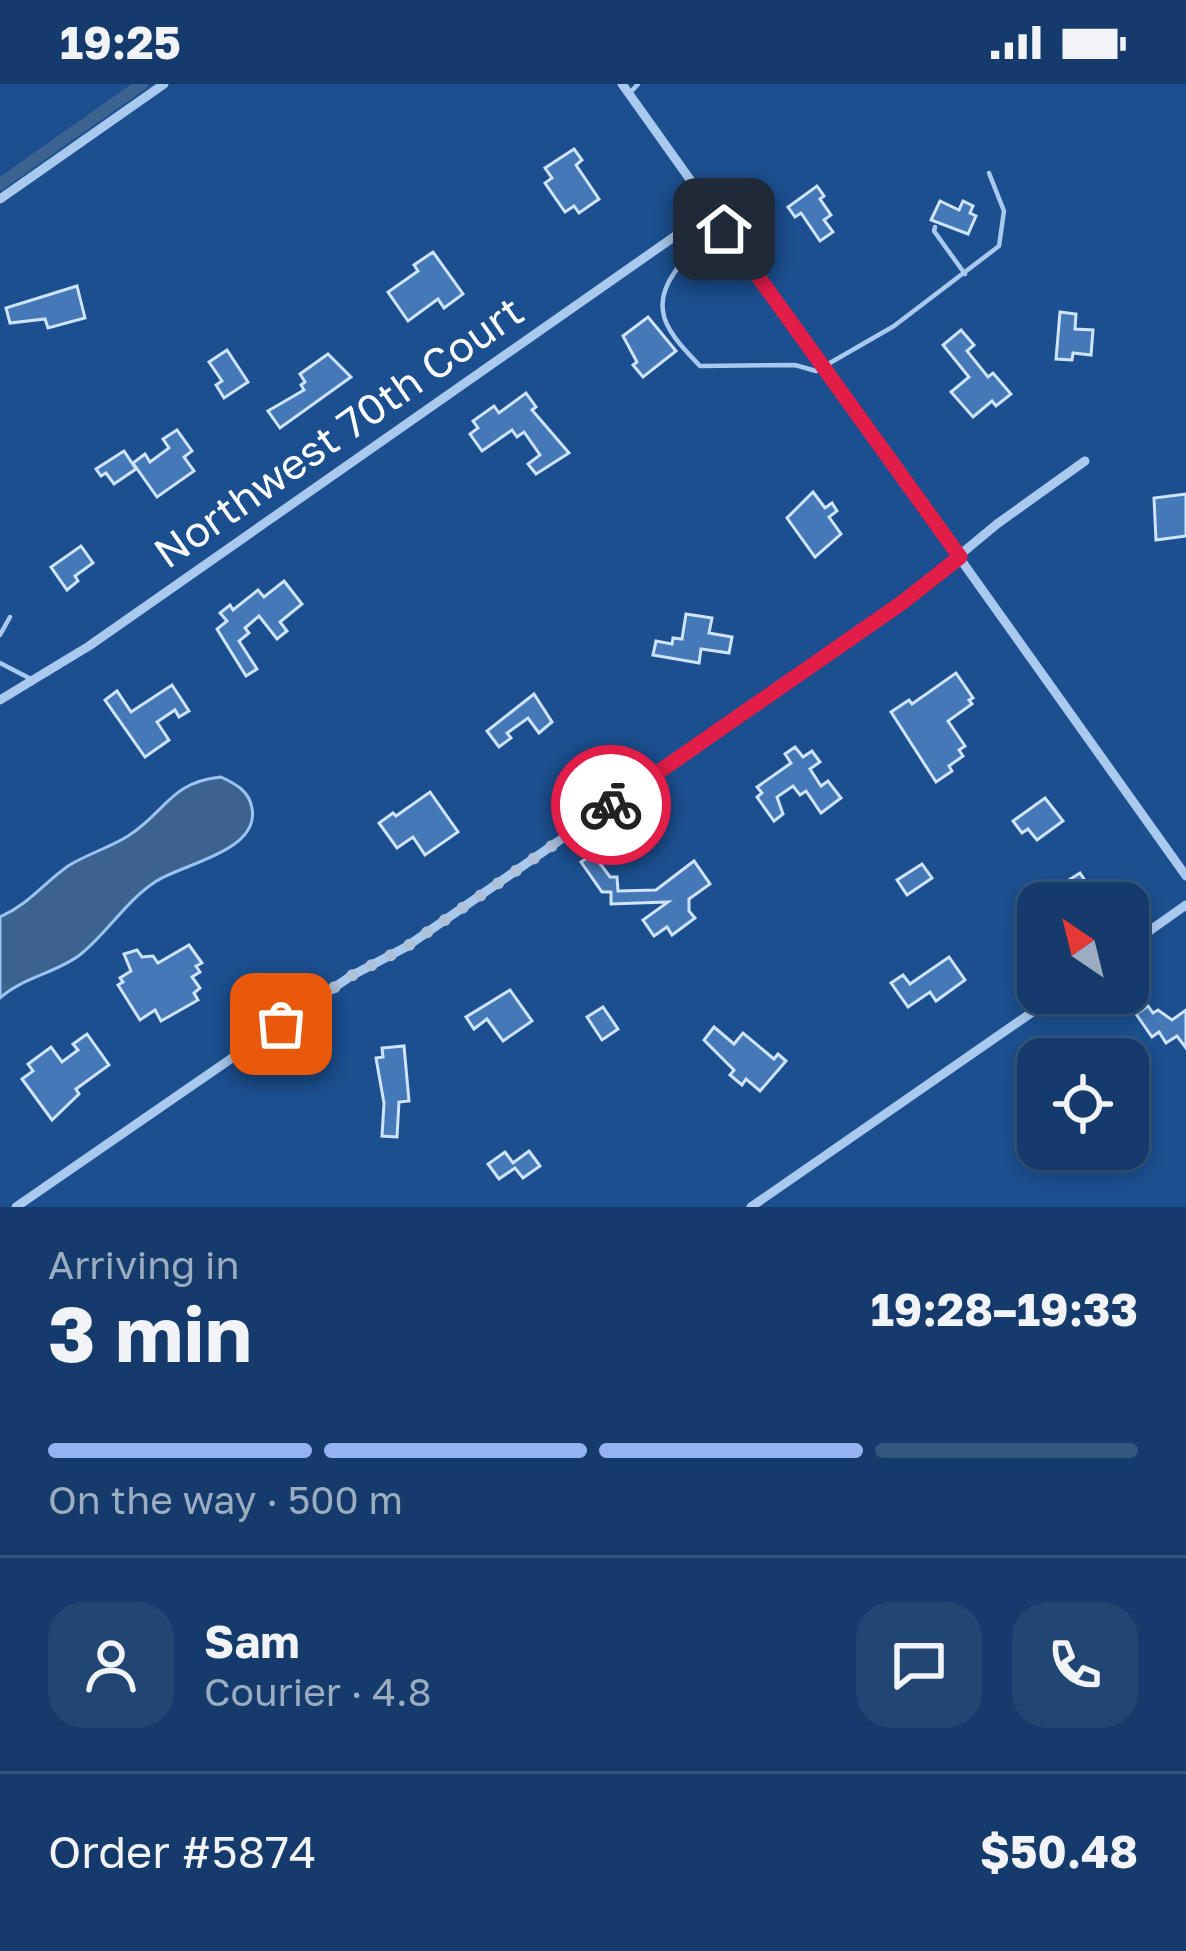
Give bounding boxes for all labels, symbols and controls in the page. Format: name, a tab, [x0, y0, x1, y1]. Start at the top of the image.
text: 19:25	[60, 15, 181, 69]
pin	[673, 178, 775, 280]
icon: home	[691, 196, 757, 262]
street label: Northwest 70th Court	[144, 285, 532, 577]
courier	[551, 745, 671, 865]
icon: bike	[578, 772, 644, 838]
north arrow	[1017, 882, 1149, 1014]
map controls	[1017, 882, 1149, 1170]
pin	[230, 973, 332, 1075]
icon: bag	[248, 991, 314, 1057]
button: locate	[1017, 1038, 1149, 1170]
text: Arriving in	[48, 1241, 239, 1288]
text: 19:28–19:33	[871, 1282, 1138, 1336]
text: 3 min	[48, 1286, 252, 1379]
text: On the way · 500 m	[48, 1476, 403, 1523]
button: person	[48, 1602, 174, 1728]
button: chat	[856, 1602, 982, 1728]
button: phone	[1012, 1602, 1138, 1728]
text: Sam	[204, 1614, 300, 1668]
text: Courier · 4.8	[204, 1668, 432, 1715]
text: Order #5874	[48, 1824, 316, 1878]
text: $50.48	[980, 1824, 1138, 1878]

